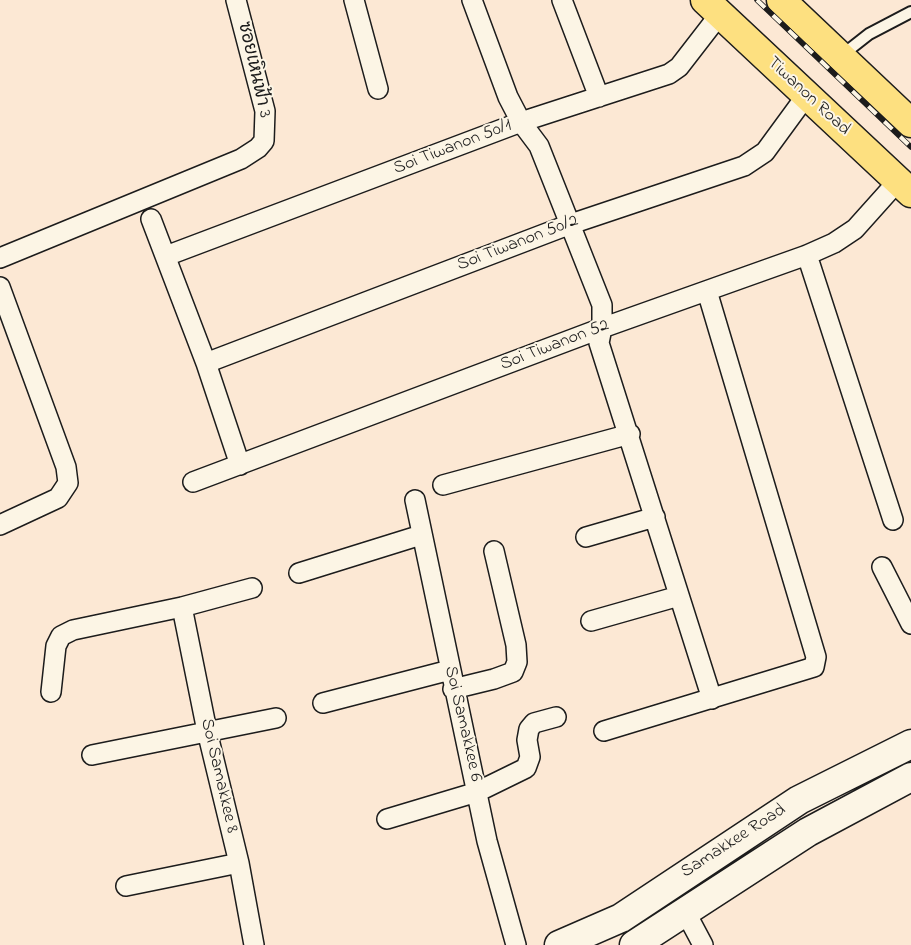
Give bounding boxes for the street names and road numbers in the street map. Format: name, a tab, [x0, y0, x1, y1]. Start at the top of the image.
street label: ซอยเหินฟ้า 3	[231, 20, 275, 120]
street label: Tiwanon Road	[762, 53, 854, 141]
street label: Soi Tiwanon 50/1	[391, 116, 515, 180]
street label: Soi Tiwanon 50/2	[454, 211, 582, 277]
street label: Soi Tiwanon 52	[498, 315, 612, 377]
street label: Soi Samakkee 6	[438, 664, 486, 784]
street label: Soi Samakkee 8	[194, 717, 242, 835]
street label: Samakkee Road	[678, 800, 790, 884]

